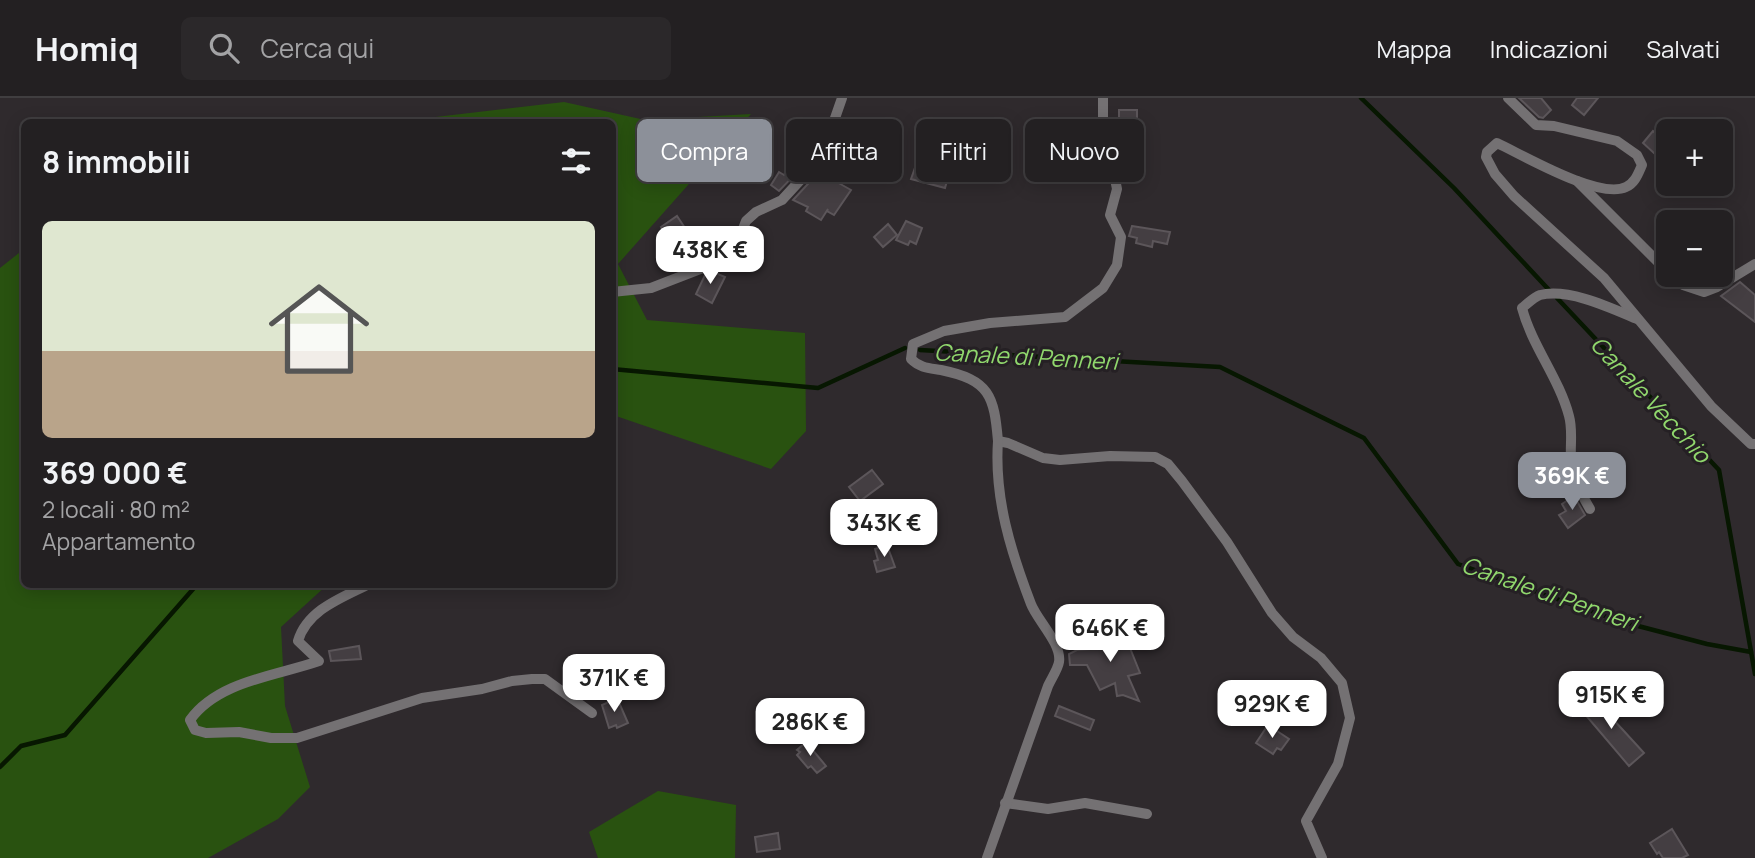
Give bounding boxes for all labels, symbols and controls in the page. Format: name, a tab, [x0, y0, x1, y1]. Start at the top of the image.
search box	[181, 17, 671, 80]
text: Homiq	[35, 26, 139, 71]
icon: search	[205, 29, 243, 67]
text: Cerca qui	[261, 30, 374, 66]
text: Mappa	[1376, 32, 1452, 65]
text: Indicazioni	[1490, 32, 1608, 65]
text: Salvati	[1646, 32, 1720, 65]
chip: Compra	[637, 119, 772, 182]
chip: Affitta	[786, 119, 902, 182]
chip: Filtri	[916, 119, 1011, 182]
chip: Nuovo	[1025, 119, 1144, 182]
map controls	[1656, 119, 1733, 287]
button: +	[1656, 119, 1733, 196]
text: 8 immobili	[42, 141, 191, 182]
icon: filters	[557, 142, 595, 180]
button: −	[1656, 210, 1733, 287]
pin: 438K €	[653, 226, 767, 286]
text: 438K €	[672, 233, 748, 265]
icon: home	[256, 266, 382, 392]
water label: Canale Vecchio	[1584, 329, 1719, 470]
water label: Canale di Penneri	[933, 335, 1121, 377]
text: 369 000 €	[42, 452, 188, 493]
pin: 369K €	[1515, 452, 1629, 512]
text: 369K €	[1534, 459, 1610, 491]
text: 2 locali · 80 m²	[42, 493, 190, 525]
pin: 343K €	[827, 500, 941, 559]
text: 343K €	[846, 506, 922, 538]
text: Appartamento	[42, 525, 195, 557]
water label: Canale di Penneri	[1458, 548, 1645, 639]
pin: 646K €	[1053, 604, 1167, 664]
text: 646K €	[1071, 611, 1149, 643]
pin: 371K €	[557, 654, 671, 714]
text: 371K €	[579, 661, 649, 693]
pin: 915K €	[1554, 672, 1668, 731]
text: 915K €	[1575, 678, 1647, 710]
pin: 929K €	[1215, 680, 1329, 740]
text: 929K €	[1233, 687, 1311, 719]
pin: 286K €	[753, 698, 867, 758]
text: 286K €	[772, 705, 848, 737]

